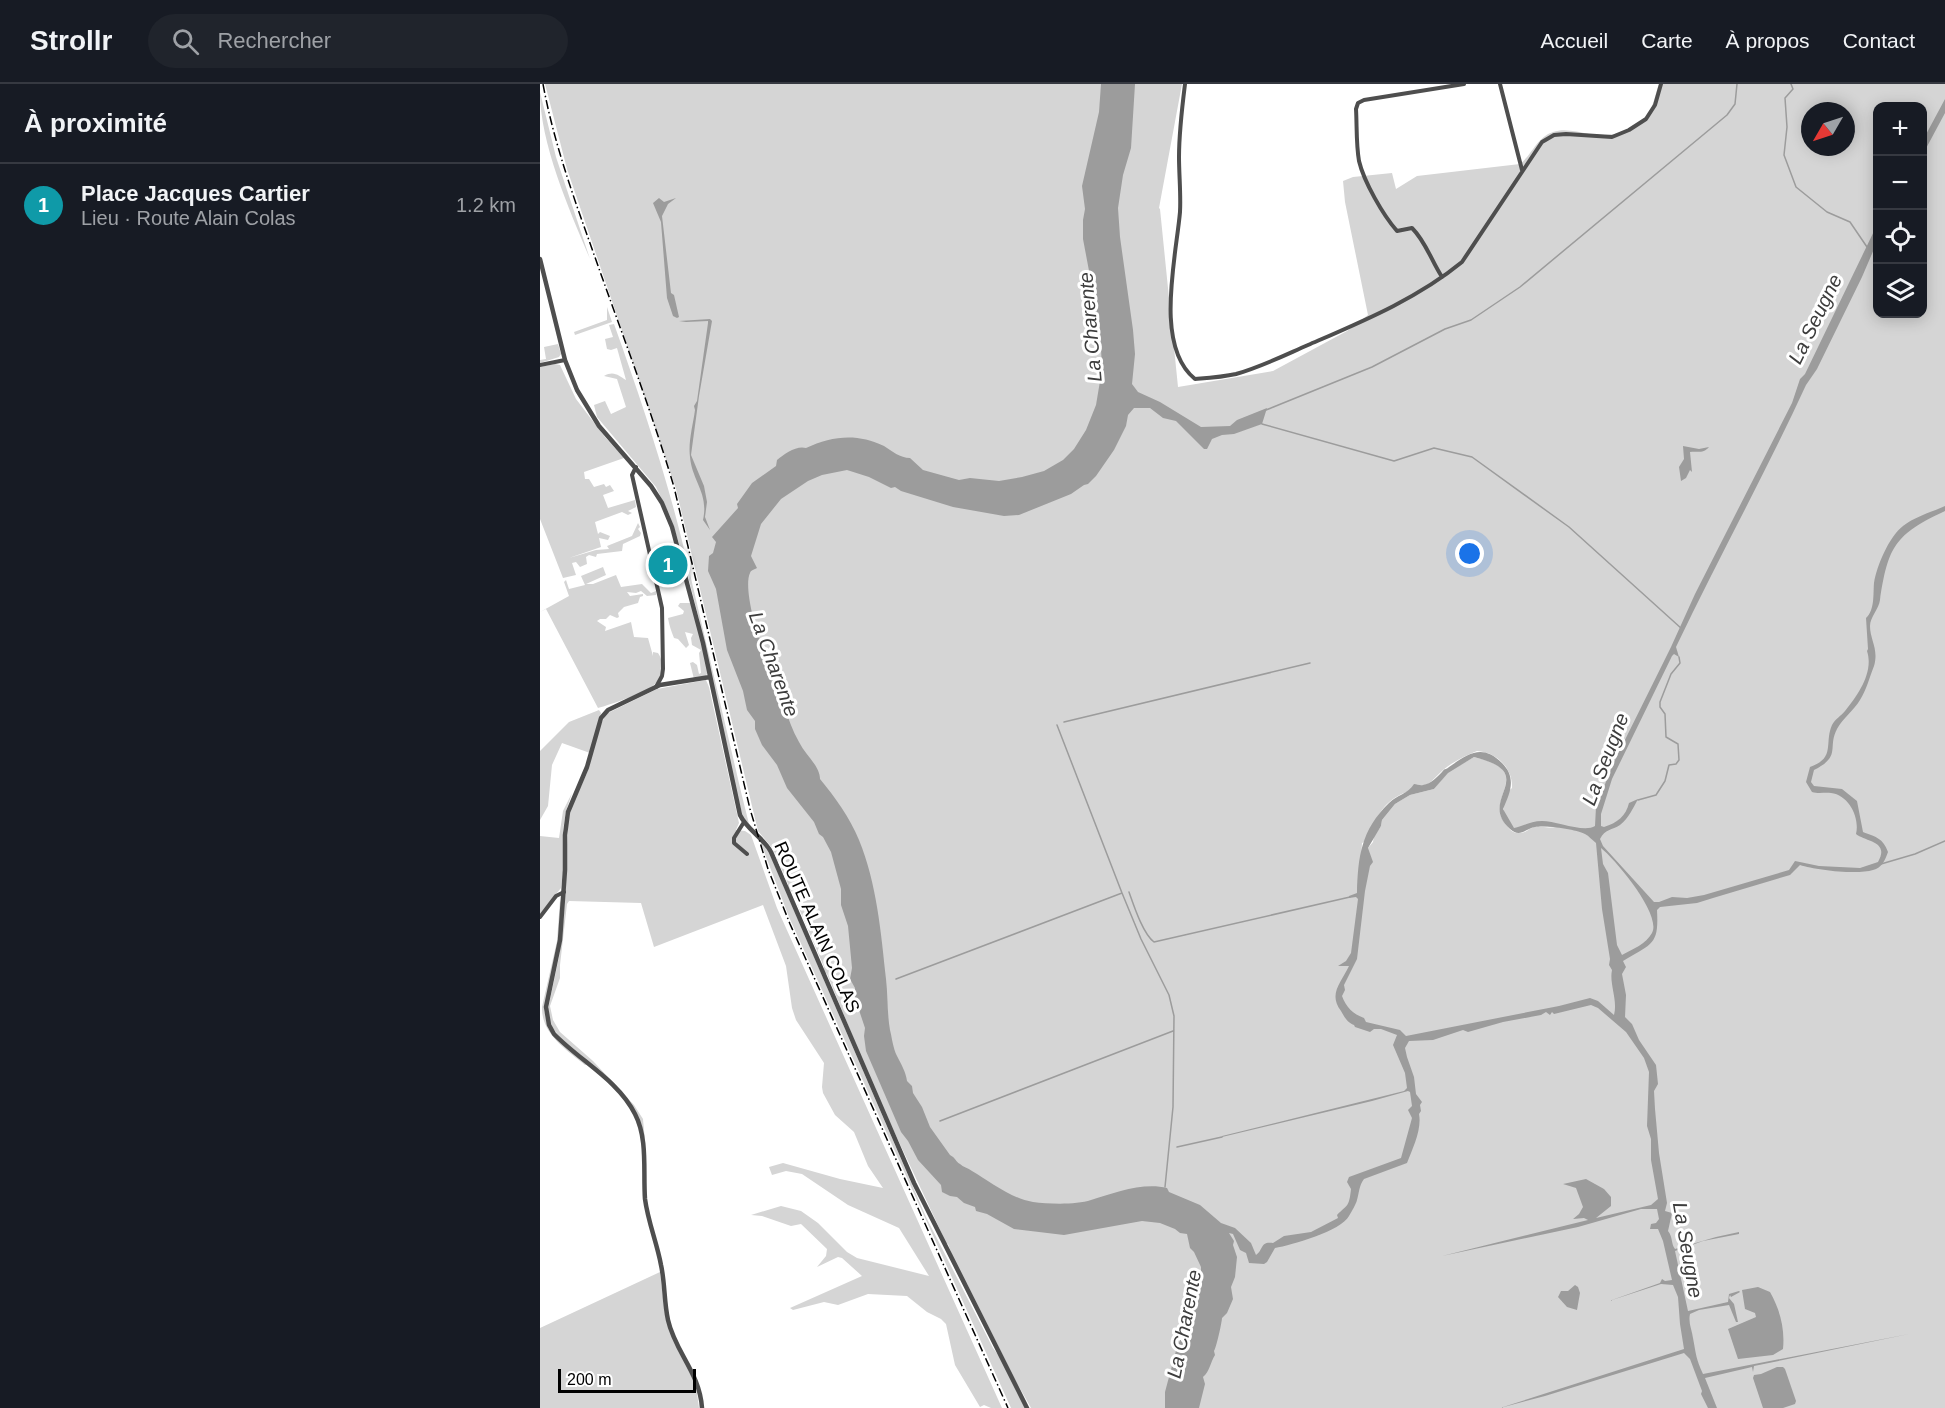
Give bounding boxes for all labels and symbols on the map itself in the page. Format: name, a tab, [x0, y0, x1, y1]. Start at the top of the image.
north arrow	[1801, 102, 1855, 156]
water label: La Charente	[1074, 271, 1106, 383]
water label: La Seugne	[1784, 271, 1846, 367]
your location	[1455, 539, 1484, 568]
pin: 1	[648, 542, 688, 588]
water label: La Charente	[745, 609, 803, 719]
water label: La Seugne	[1577, 710, 1633, 808]
street label: ROUTE ALAIN COLAS	[770, 838, 864, 1016]
water label: La Seugne	[1669, 1200, 1707, 1300]
water label: La Charente	[1163, 1268, 1205, 1380]
scale bar	[558, 1366, 696, 1394]

